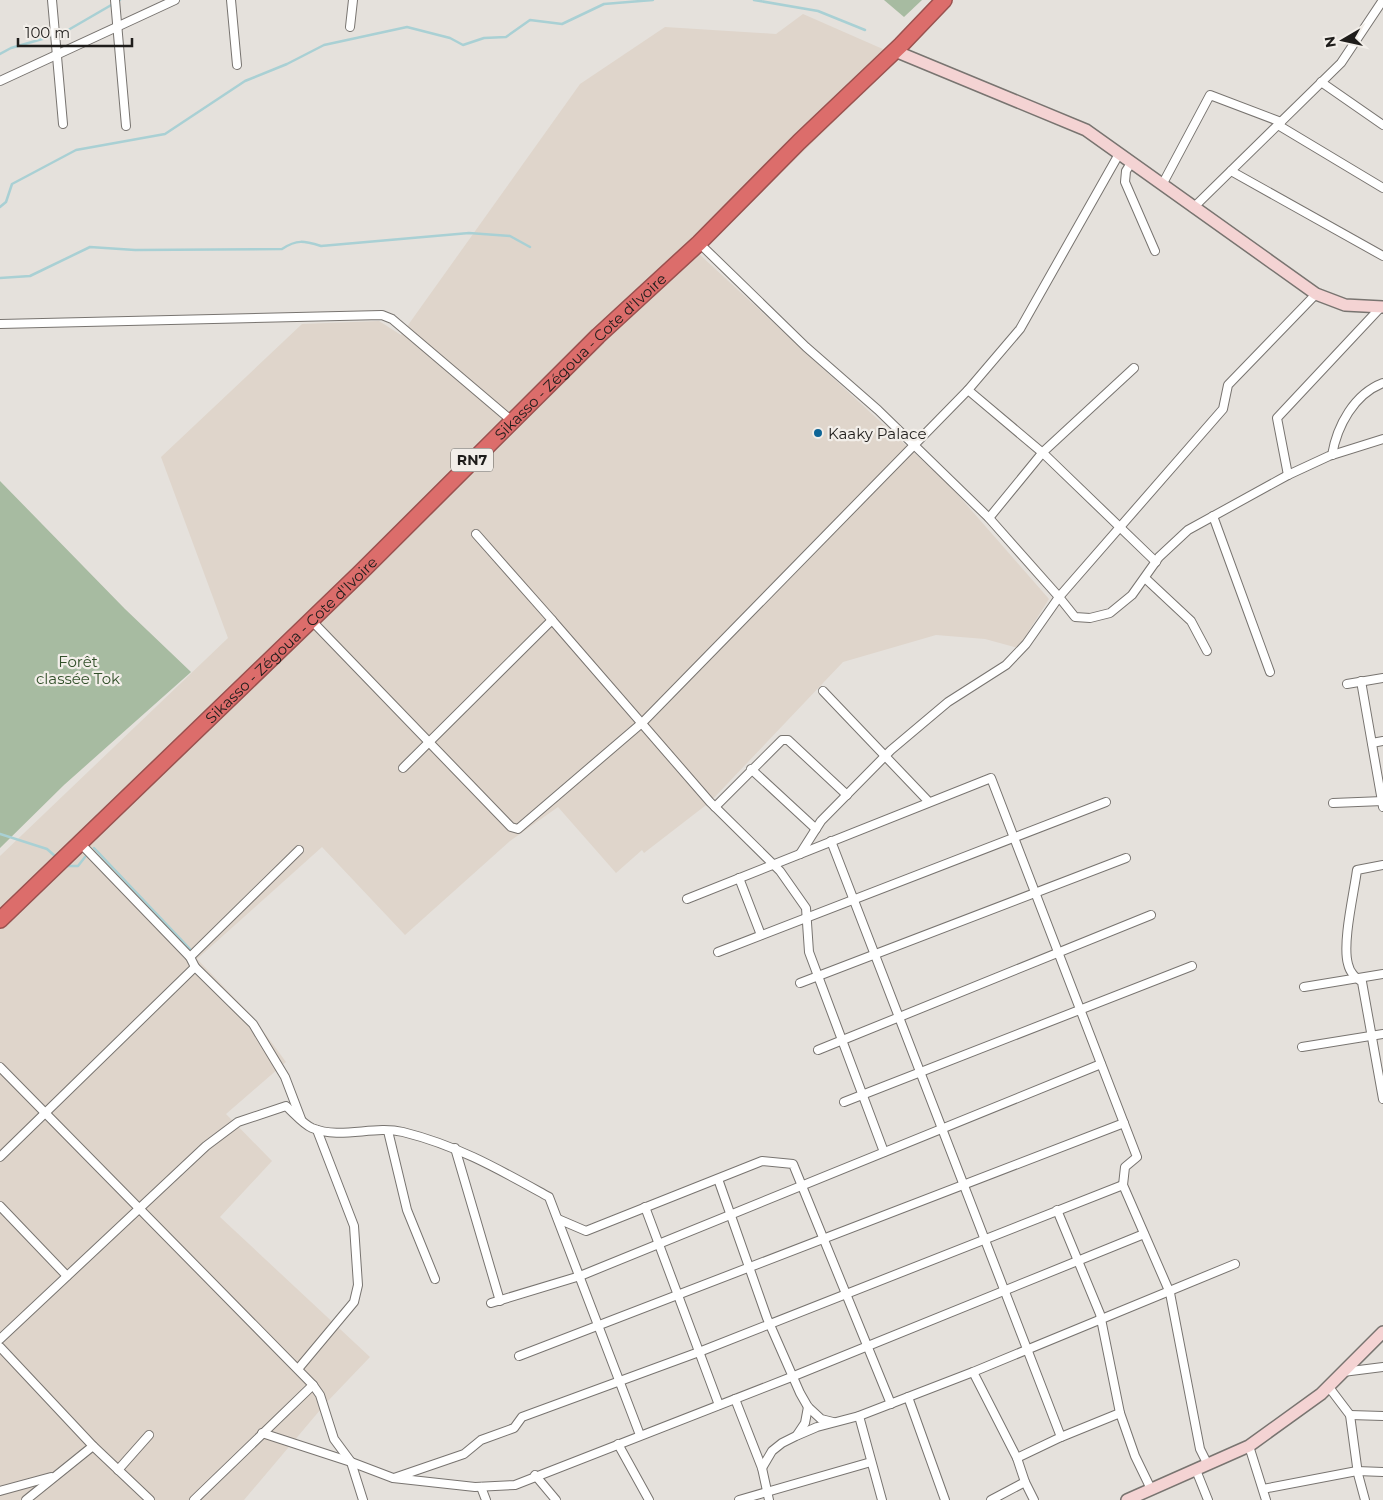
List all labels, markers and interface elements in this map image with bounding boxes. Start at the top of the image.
scale bar [18,15,131,47]
north arrow [1318,15,1368,65]
text: 100 m [25,23,70,42]
text: N [1320,35,1340,49]
street label: Sikasso - Zégoua - Cote d'Ivoire [490,269,670,444]
place label: Kaaky Palace [828,424,926,443]
marker: Kaaky Palace [812,427,824,439]
road number: RN7 [451,448,493,472]
street label: Sikasso - Zégoua - Cote d'Ivoire [201,552,381,727]
park label: Forêt classée Tok [36,652,120,688]

